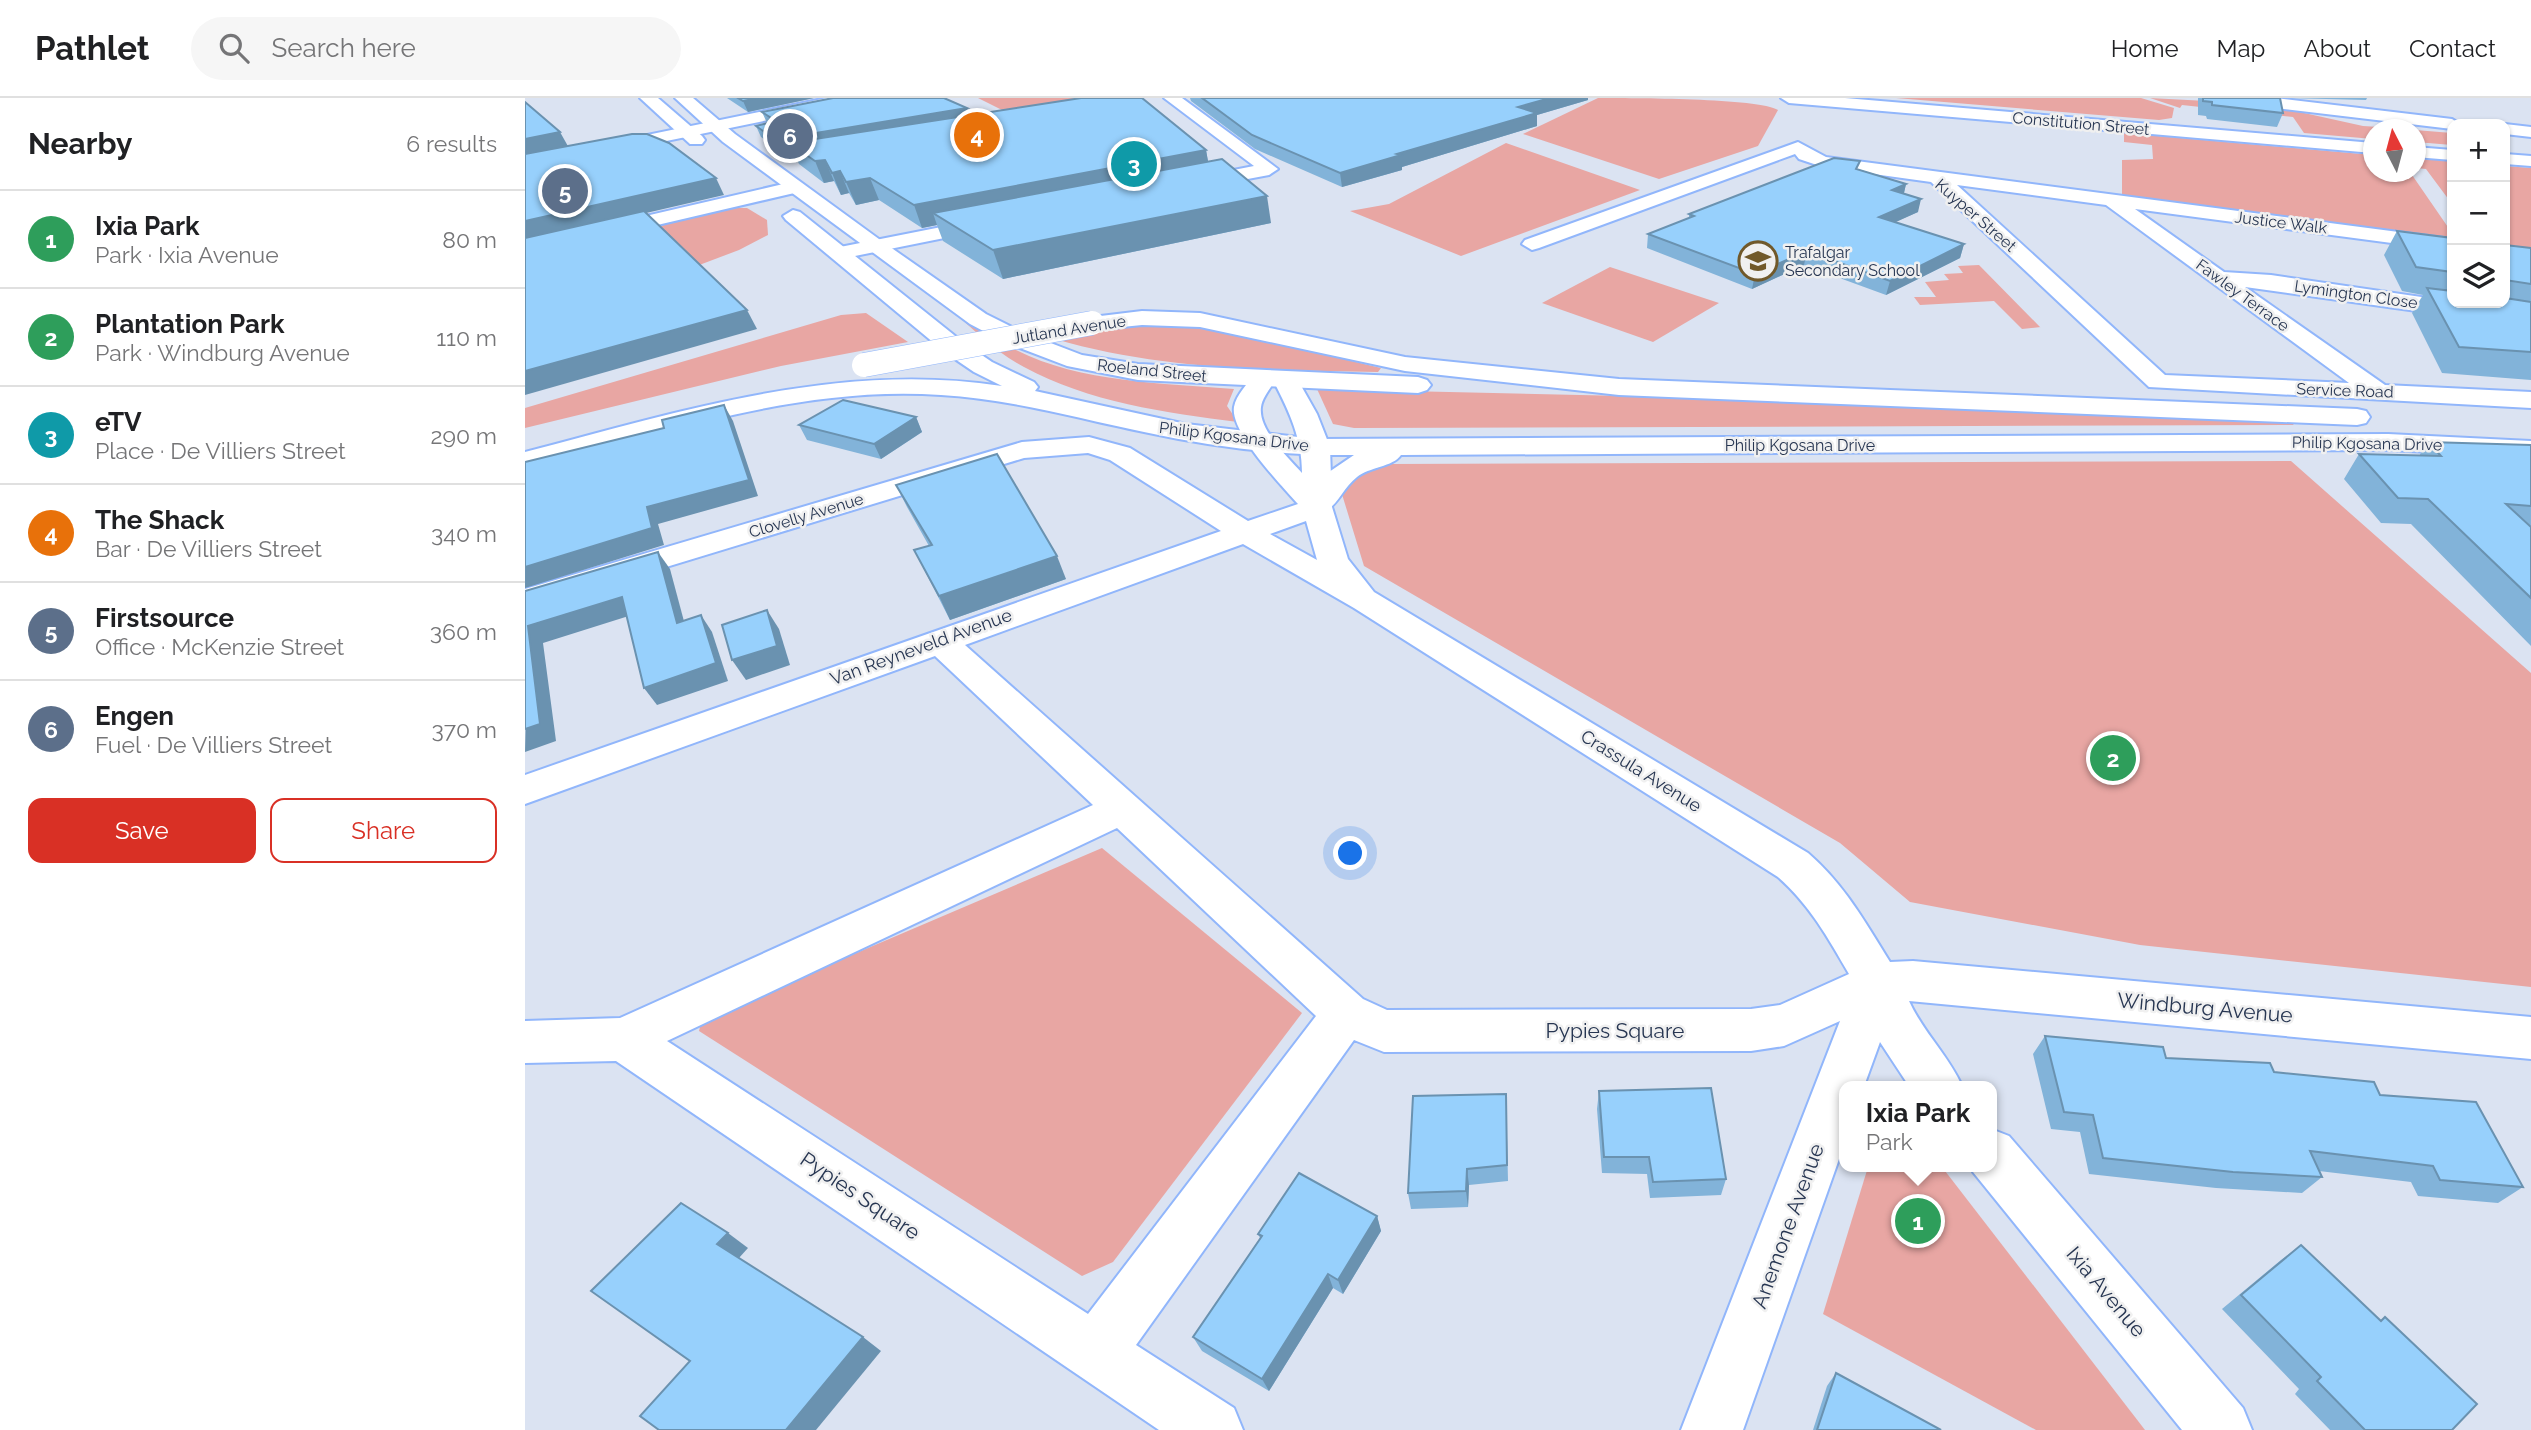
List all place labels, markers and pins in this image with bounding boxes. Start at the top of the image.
pin: 4 [954,109,1000,161]
pin: 6 [767,110,813,162]
pin: 3 [1111,138,1157,190]
pin: 5 [542,165,588,217]
school or university icon: Trafalgar Secondary School [1737,240,1779,282]
place label: Trafalgar Secondary School [1785,243,1920,280]
pin: 2 [2090,732,2136,784]
pin: 1 [1895,1195,1941,1247]

